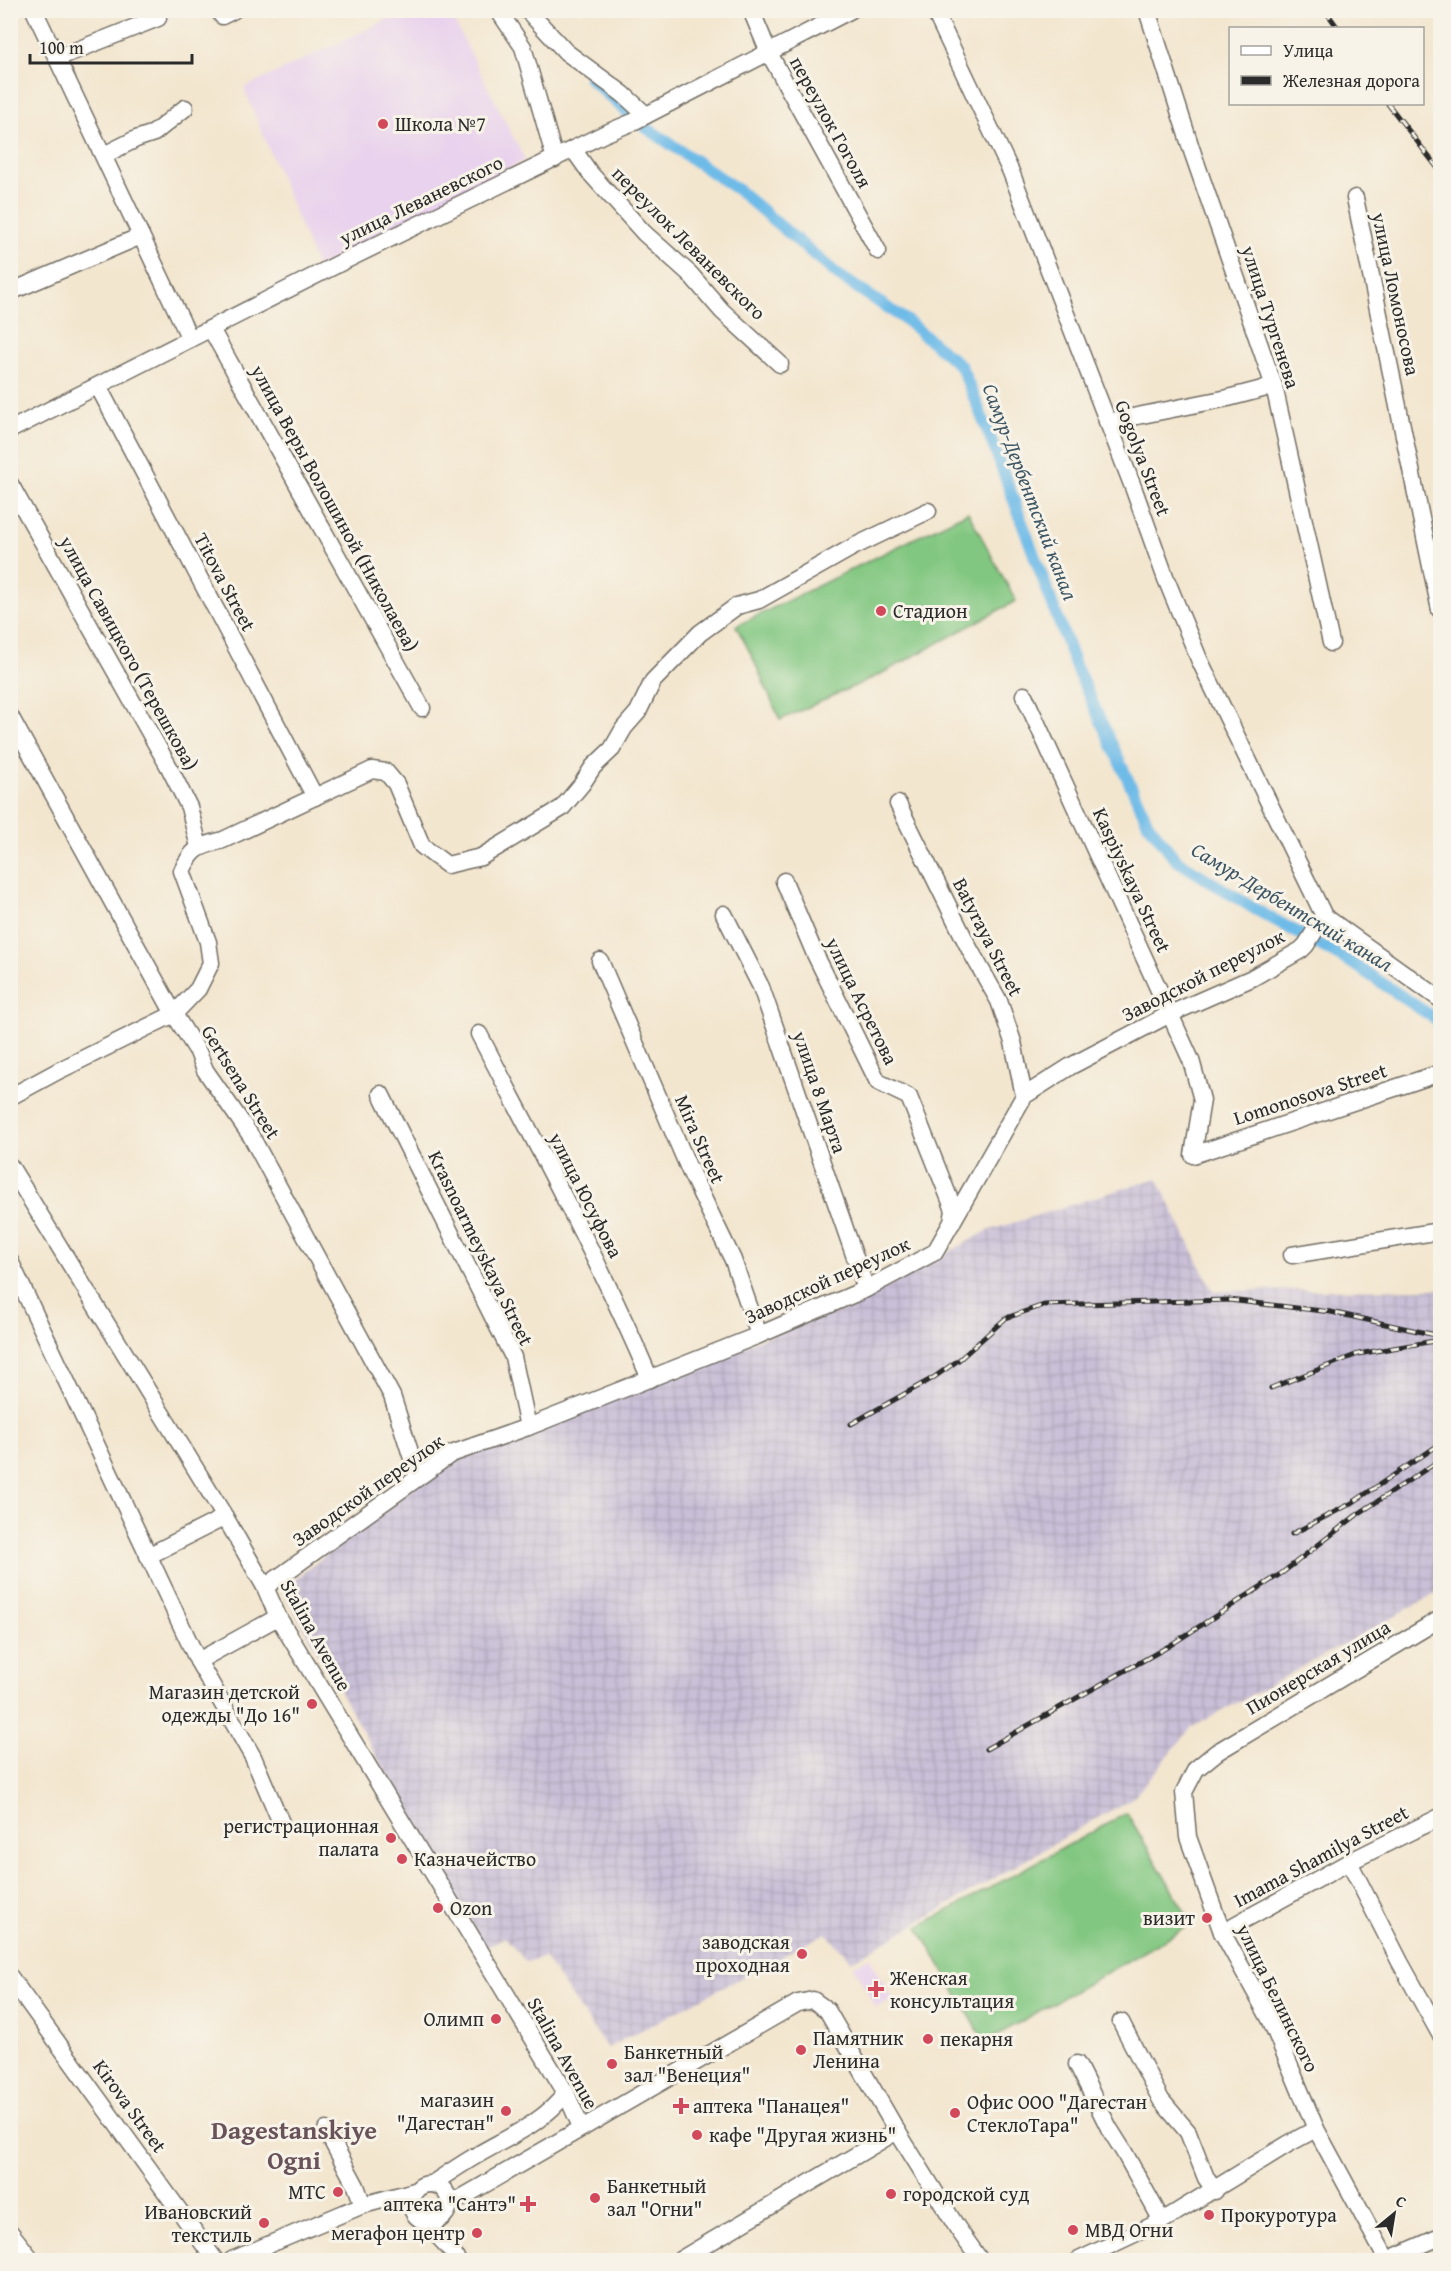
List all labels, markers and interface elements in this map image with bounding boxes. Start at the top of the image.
scale bar [30,27,192,65]
legend [1229,27,1424,105]
text: 100 m [39,34,84,61]
text: Улица [1283,37,1334,64]
street label: переулок Гоголя [783,51,880,193]
text: Железная дорога [1282,67,1420,94]
place label: Школа №7 [395,109,486,138]
marker: Школа №7 [376,117,390,131]
street label: улица Леваневского [333,147,507,252]
street label: переулок Леваневского [606,159,773,326]
street label: улица Ломоносова [1365,209,1428,379]
street label: улица Тургенева [1234,241,1308,392]
street label: улица Веры Волошиной (Николаева) [244,358,427,657]
water label: Самур-Дербентский канал [975,379,1086,605]
street label: Gogolya Street [1108,396,1179,520]
street label: Titova Street [187,527,264,636]
street label: улица Савицкого (Терешкова) [52,529,206,775]
place label: Стадион [893,596,968,625]
marker: Стадион [874,604,888,618]
street label: Kaspiyskaya Street [1086,802,1179,957]
water label: Самур-Дербентский канал [1186,834,1399,979]
street label: Batyraya Street [946,873,1031,1001]
street label: Заводской переулок [1116,921,1290,1028]
street label: улица Асретова [819,931,906,1070]
street label: Gertsena Street [195,1019,288,1144]
street label: улица 8 Марта [786,1026,855,1157]
street label: Lomonosova Street [1229,1055,1390,1132]
street label: Mira Street [668,1090,733,1188]
street label: улица Юсуфова [542,1126,631,1263]
street label: Krasnoarmeyskaya Street [422,1145,541,1350]
street label: Заводской переулок [739,1228,915,1331]
street label: Заводской переулок [286,1426,450,1553]
street label: Stalina Avenue [274,1573,359,1696]
street label: Пионерская улица [1240,1612,1396,1721]
place label: Магазин детской одежды "До 16" [149,1677,300,1729]
marker: Магазин детской одежды "До 16" [305,1697,319,1711]
street label: Imama Shamilya Street [1228,1797,1413,1914]
place label: регистрационная палата [223,1811,379,1863]
marker: регистрационная палата [384,1831,398,1845]
place label: Казначейство [414,1844,536,1873]
marker: Казначейство [395,1852,409,1866]
place label: Ozon [450,1893,492,1922]
marker: Ozon [431,1901,445,1915]
place label: визит [1143,1903,1195,1932]
marker: визит [1200,1911,1214,1925]
street label: улица Белинского [1230,1918,1327,2077]
place label: заводская проходная [695,1927,790,1979]
marker: заводская проходная [795,1947,809,1961]
place label: Женская консультация [889,1963,1014,2015]
marker: Женская консультация [867,1980,885,1998]
street label: Stalina Avenue [521,1991,606,2114]
place label: Олимп [423,2004,484,2033]
marker: Олимп [489,2012,503,2026]
place label: Памятник Ленина [813,2023,904,2075]
place label: пекарня [940,2024,1013,2053]
marker: пекарня [921,2032,935,2046]
place label: Банкетный зал "Венеция" [624,2037,750,2089]
marker: Памятник Ленина [794,2043,808,2057]
street label: Kirova Street [87,2053,174,2158]
marker: Банкетный зал "Венеция" [605,2057,619,2071]
place label: магазин "Дагестан" [397,2085,494,2137]
place label: Офис ООО "Дагестан СтеклоТара" [967,2087,1148,2139]
place label: аптека "Панацея" [693,2091,849,2120]
marker: аптека "Панацея" [674,2099,688,2113]
marker: магазин "Дагестан" [499,2104,513,2118]
marker: Офис ООО "Дагестан СтеклоТара" [948,2106,962,2120]
district label: Dagestanskiye Ogni [211,2110,377,2179]
place label: кафе "Другая жизнь" [709,2120,896,2149]
marker: кафе "Другая жизнь" [690,2128,704,2142]
place label: Банкетный зал "Огни" [607,2171,707,2223]
place label: МТС [288,2177,326,2206]
place label: городской суд [903,2179,1029,2208]
north arrow [1364,2184,1424,2244]
marker: МТС [331,2185,345,2199]
marker: городской суд [884,2187,898,2201]
text: С [1392,2188,1411,2214]
place label: аптека "Сантэ" [383,2189,516,2218]
marker: Банкетный зал "Огни" [588,2191,602,2205]
place label: Ивановский текстиль [145,2197,252,2249]
marker: аптека "Сантэ" [521,2197,535,2211]
place label: Прокуротура [1221,2200,1337,2229]
marker: Прокуротура [1202,2208,1216,2222]
place label: МВД Огни [1085,2215,1173,2244]
marker: Ивановский текстиль [257,2216,271,2230]
place label: мегафон центр [331,2218,465,2247]
marker: МВД Огни [1066,2223,1080,2237]
marker: мегафон центр [470,2226,484,2240]

